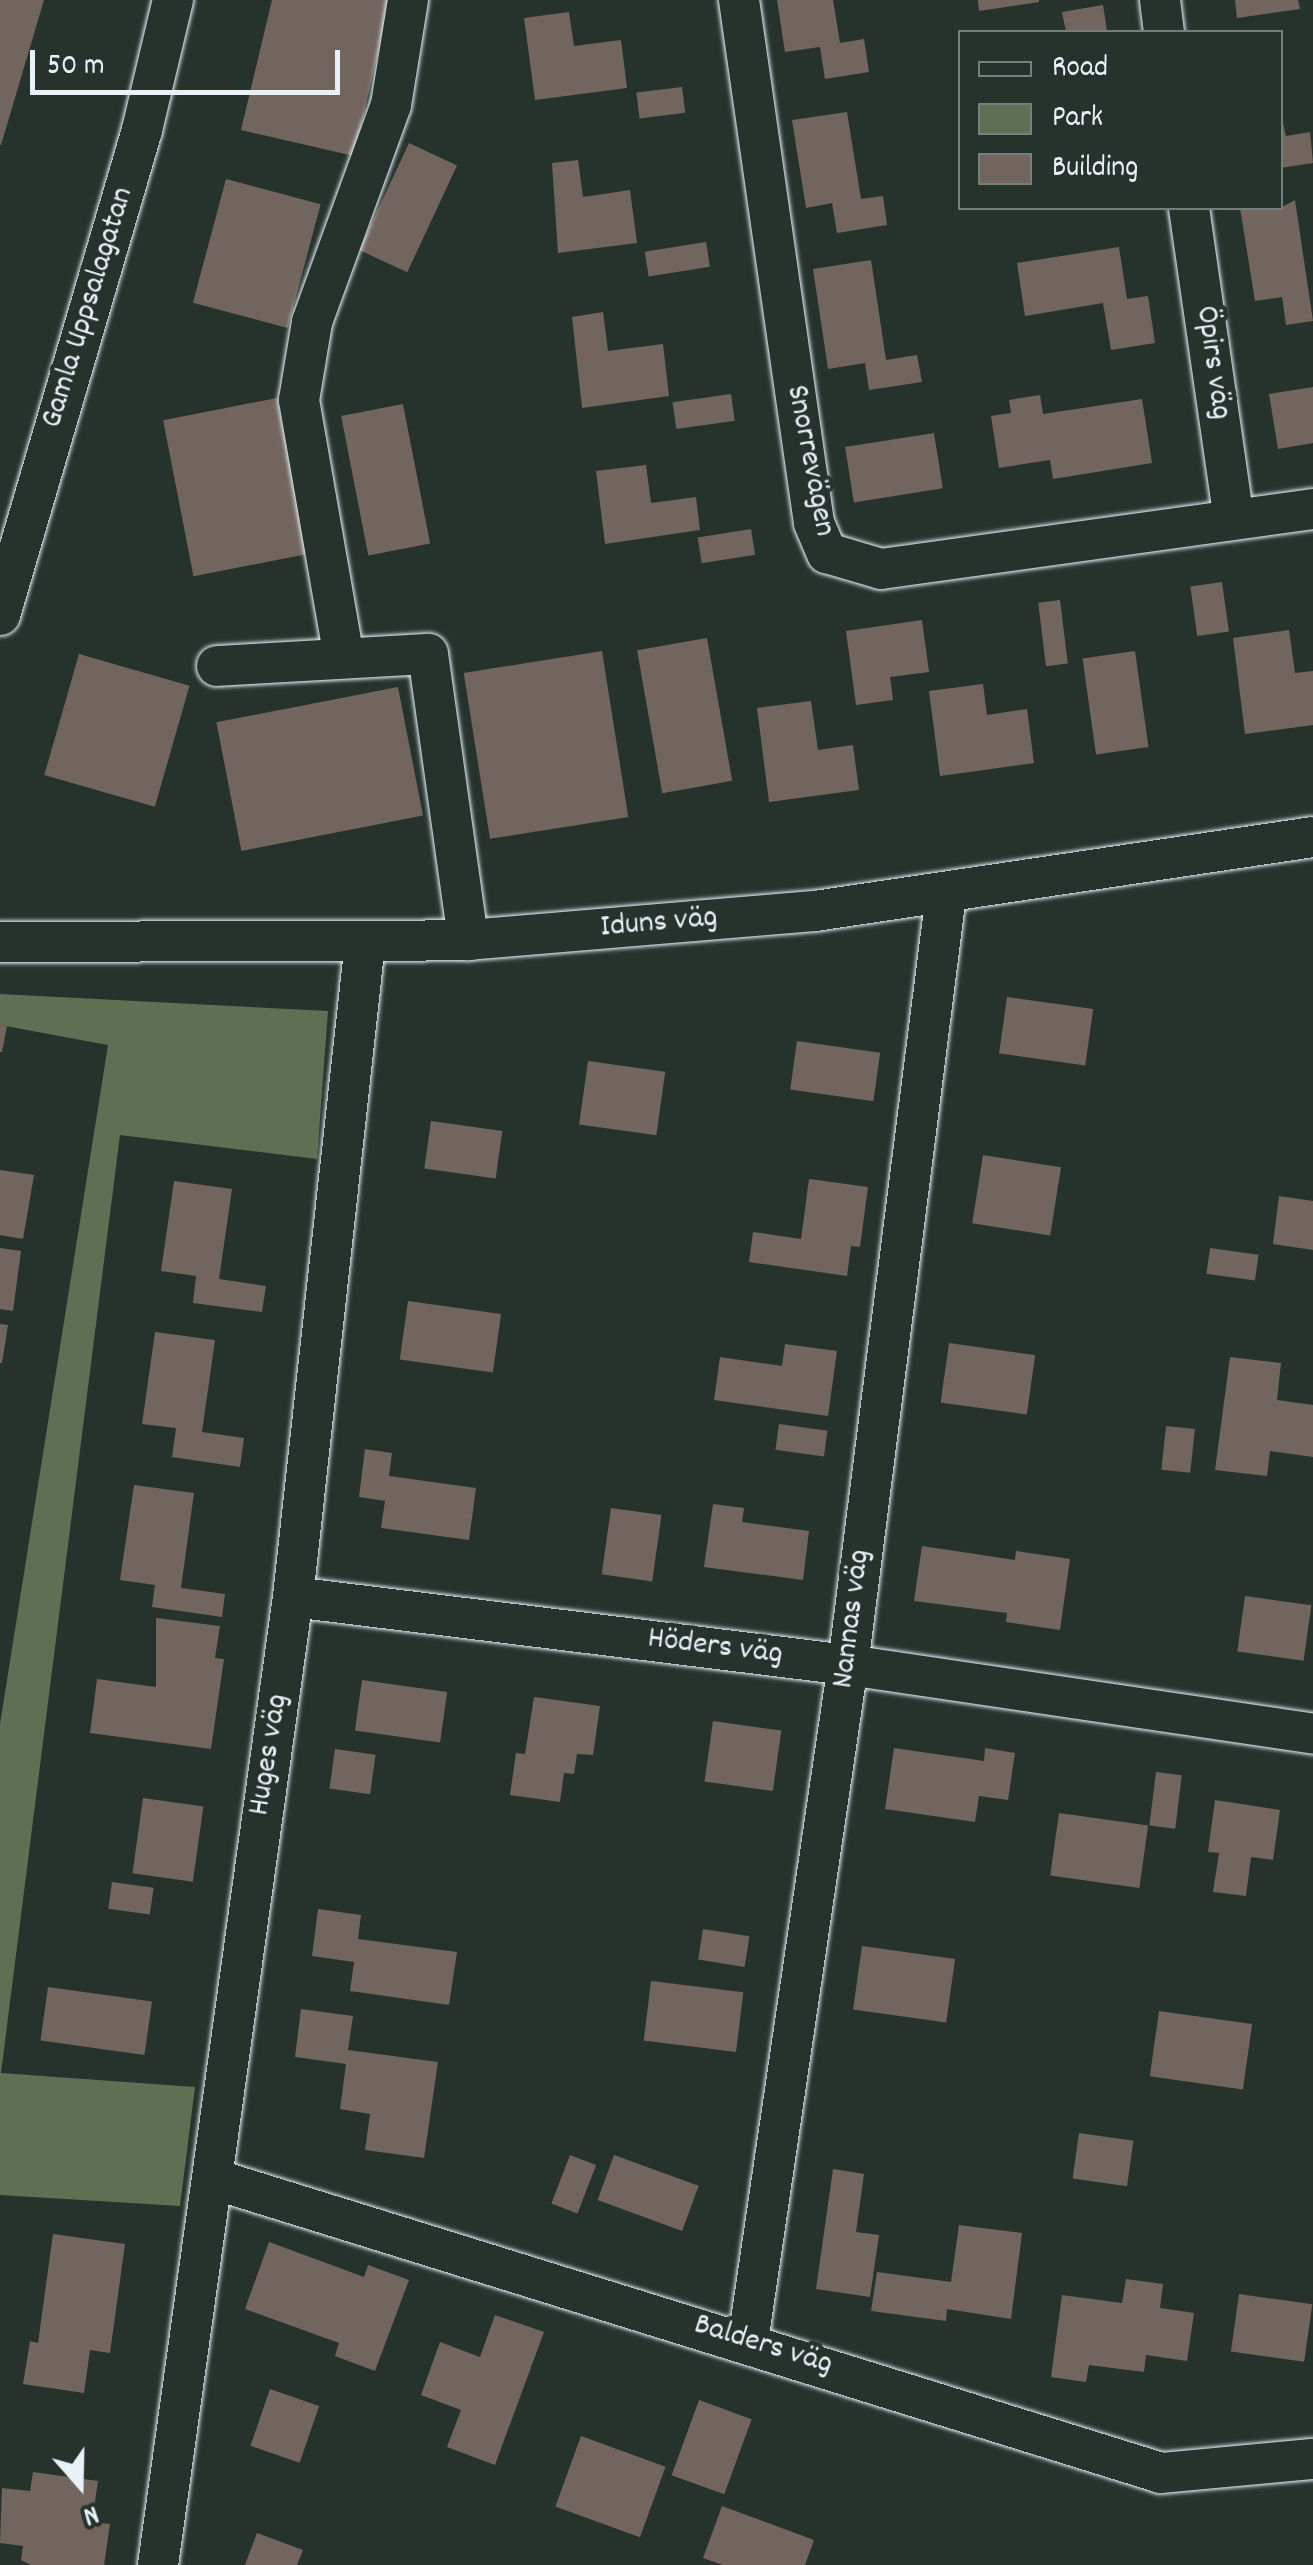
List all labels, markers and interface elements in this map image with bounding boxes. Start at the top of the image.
scale bar [35,30,345,92]
legend [958,30,1283,210]
text: 50 m [47,46,105,89]
text: Road [1052,48,1108,91]
text: Park [1052,98,1103,141]
text: Building [1052,148,1138,191]
street label: Gamla Uppsalagatan [34,183,144,433]
street label: Öpirs väg [1185,304,1239,422]
street label: Snorrevägen [776,382,842,540]
street label: Iduns väg [599,900,719,948]
street label: Nannas väg [825,1547,881,1691]
street label: Höders väg [645,1621,785,1675]
street label: Huges väg [241,1692,299,1818]
street label: Balders väg [689,2307,837,2385]
north arrow [30,2435,130,2535]
text: N [77,2492,104,2534]

